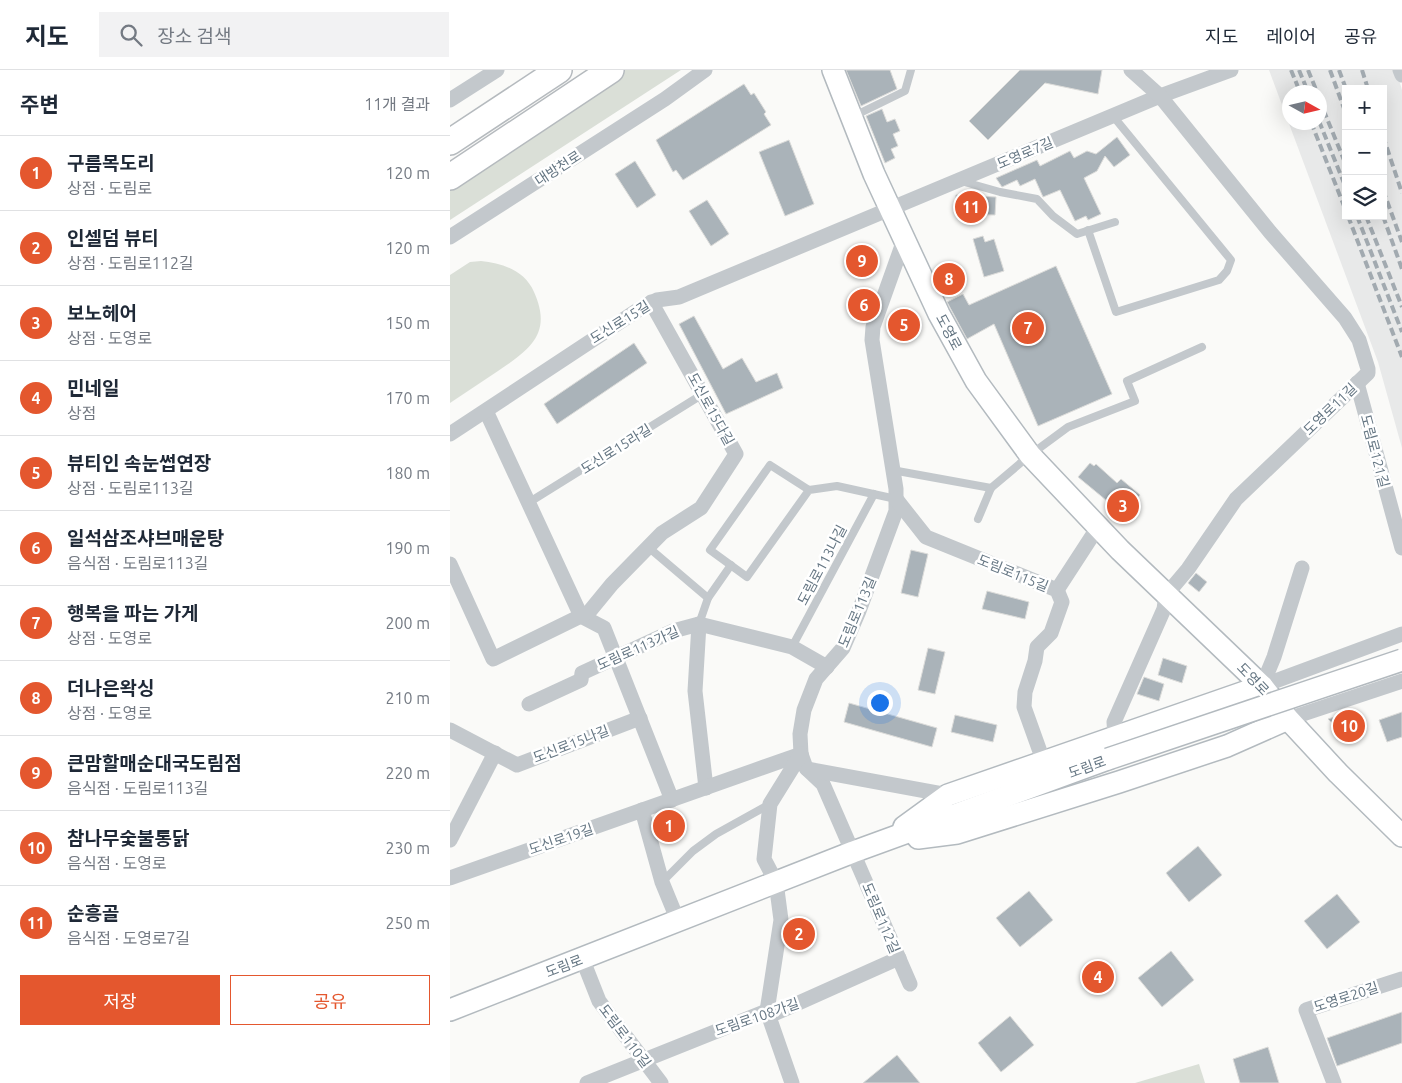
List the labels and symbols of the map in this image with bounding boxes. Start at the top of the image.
north arrow [1282,85,1327,130]
street label: 도영로7길 [995,134,1055,172]
street label: 대방천로 [532,147,584,189]
pin: 11 [955,188,987,226]
pin: 9 [846,242,878,280]
pin: 8 [933,260,965,298]
pin: 6 [848,286,880,324]
street label: 도신로15길 [587,297,653,347]
pin: 5 [888,306,920,344]
pin: 7 [1012,309,1044,347]
street label: 도영로 [933,311,965,353]
street label: 도신로15다길 [685,370,737,448]
street label: 도영로11길 [1300,380,1360,438]
street label: 도림로121길 [1358,413,1392,489]
street label: 도신로15라길 [578,421,654,477]
pin: 3 [1107,487,1139,525]
street label: 도림로113나길 [794,522,850,608]
street label: 도림로115길 [975,551,1051,595]
street label: 도림로113길 [835,574,879,650]
street label: 도림로113가길 [595,623,681,673]
street label: 도영로 [1234,660,1272,699]
your location [867,690,893,716]
pin: 10 [1333,707,1365,745]
street label: 도신로15나길 [531,722,611,766]
street label: 도림로 [1066,753,1108,781]
pin: 1 [653,807,685,845]
street label: 도신로19길 [527,820,595,858]
street label: 도림로112길 [859,880,903,956]
pin: 2 [783,915,815,953]
street label: 도림로 [543,952,585,980]
pin: 4 [1082,958,1114,996]
street label: 도영로20길 [1312,979,1380,1015]
street label: 도림로108가길 [713,995,801,1039]
street label: 도림로110길 [596,1001,654,1071]

